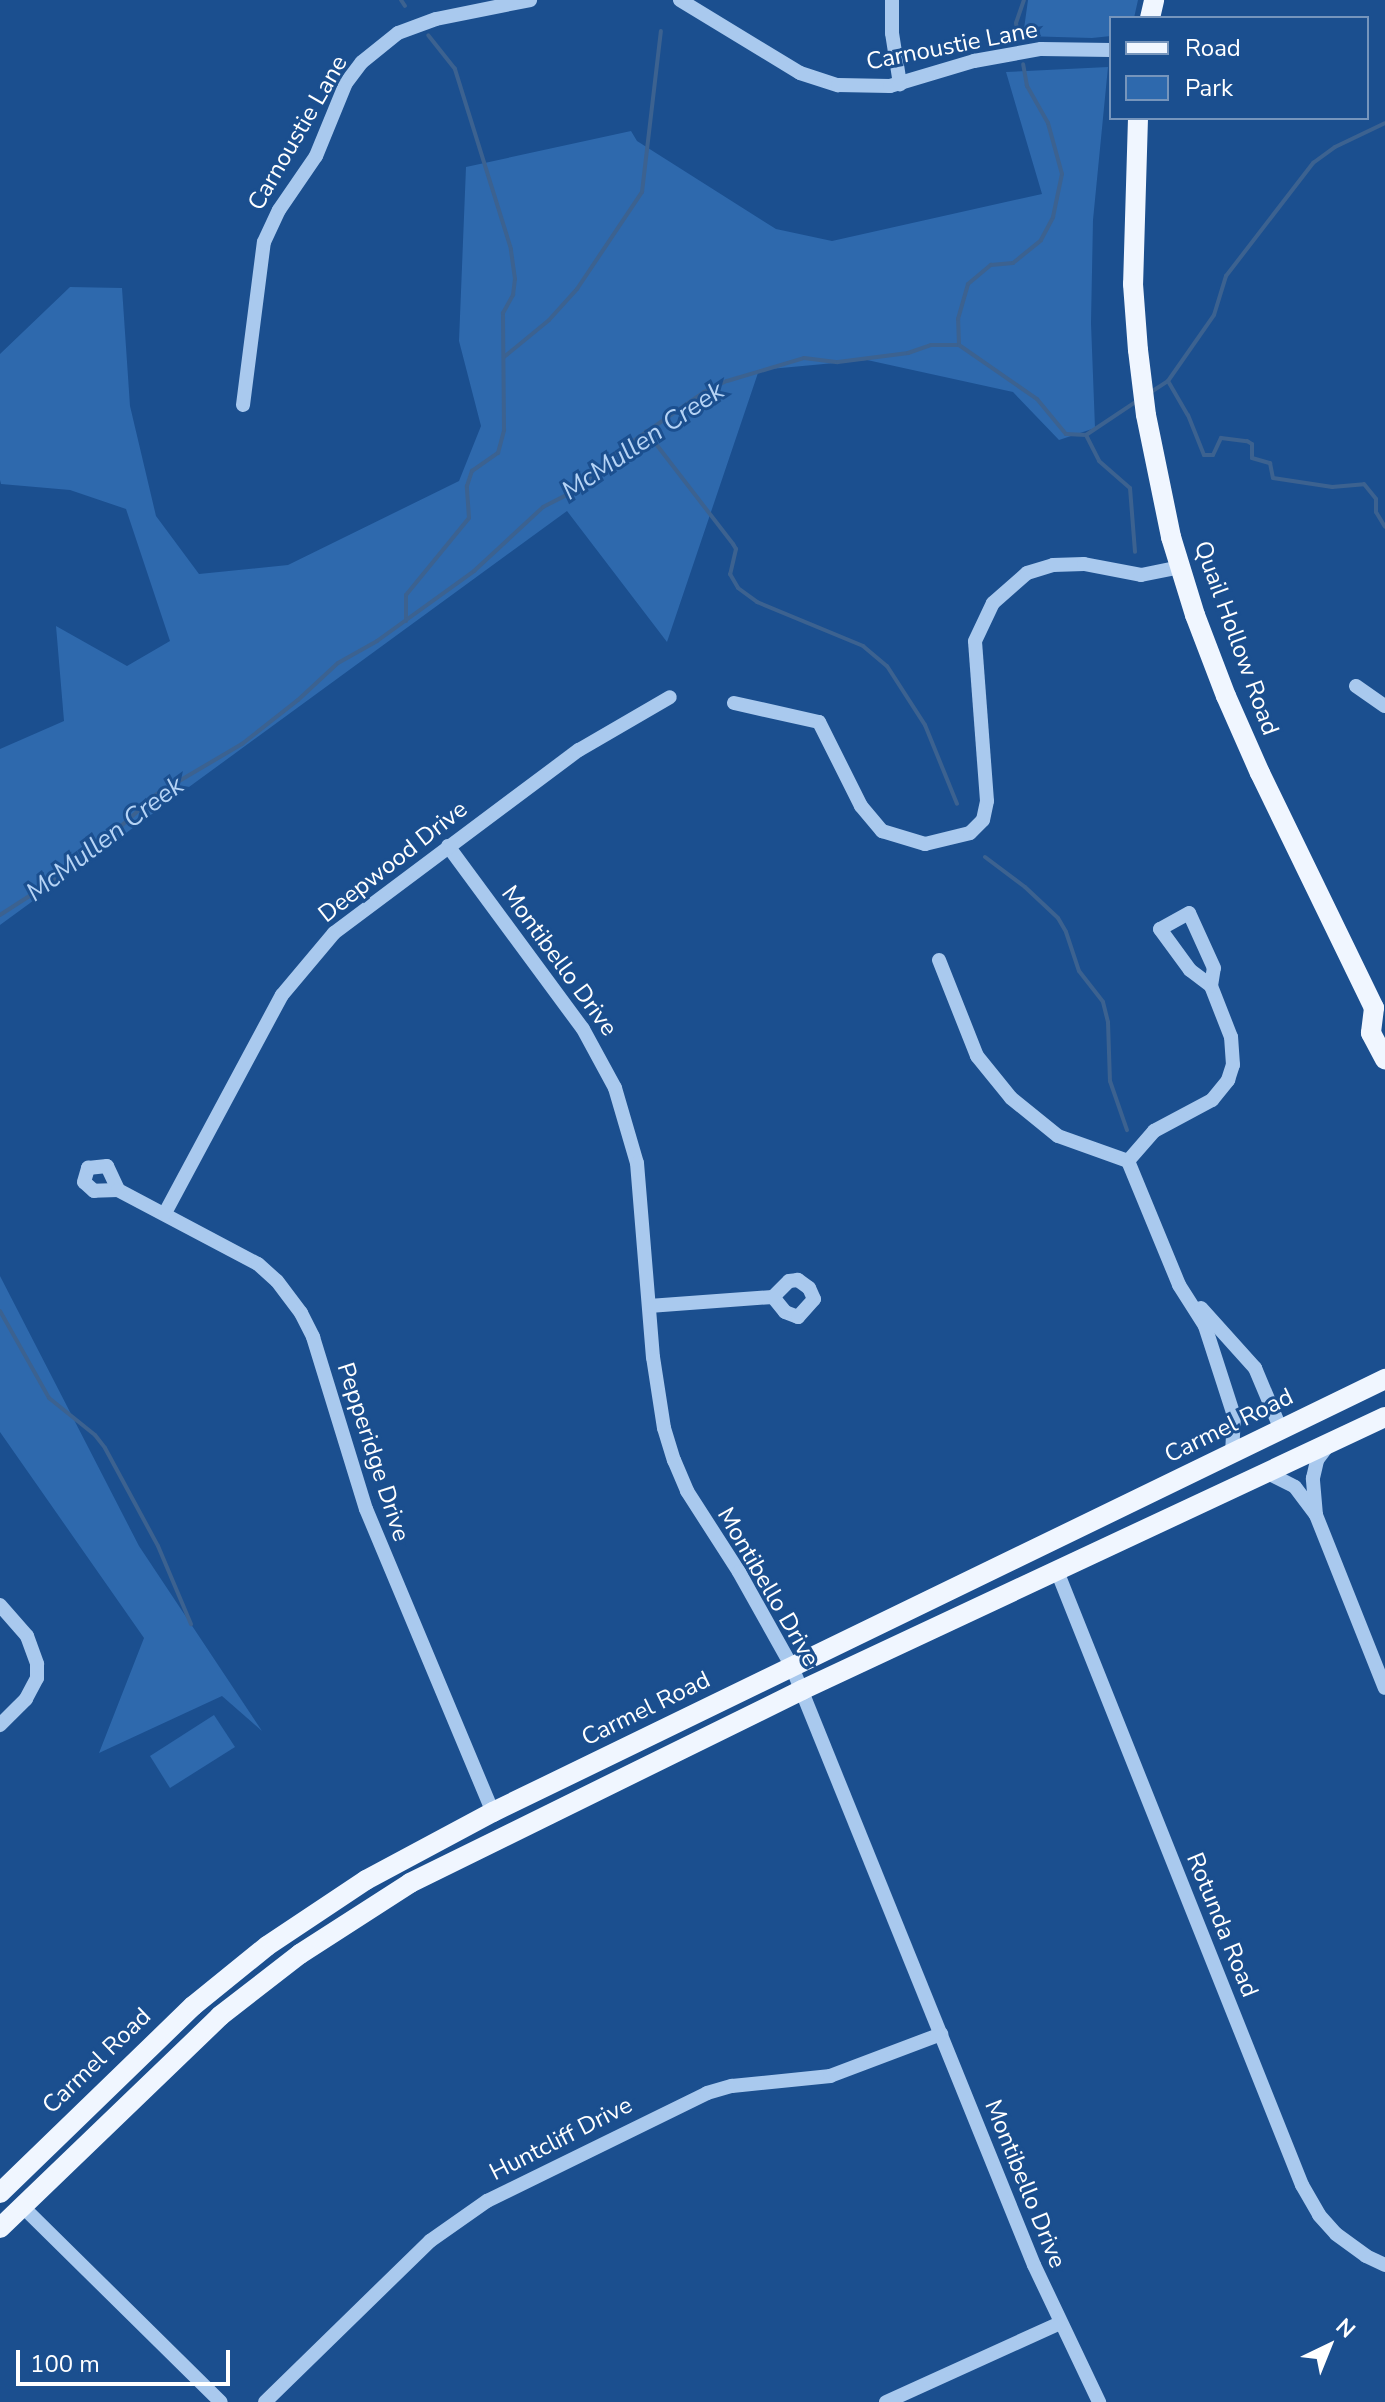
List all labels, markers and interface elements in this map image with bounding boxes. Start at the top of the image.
street label: Carnoustie Lane [864,15,1040,77]
legend [1109,16,1369,120]
text: Road [1185,32,1241,64]
street label: Carnoustie Lane [242,50,354,216]
text: Park [1185,72,1233,104]
water label: McMullen Creek [556,375,730,507]
street label: Quail Hollow Road [1187,537,1285,739]
water label: McMullen Creek [20,770,190,908]
street label: Deepwood Drive [313,795,473,929]
street label: Montibello Drive [495,880,623,1042]
street label: Pepperidge Drive [331,1359,415,1545]
street label: Carmel Road [1160,1382,1298,1470]
street label: Montibello Drive [711,1502,825,1672]
street label: Carmel Road [577,1665,715,1753]
street label: Rotunda Road [1180,1849,1264,2001]
street label: Carmel Road [37,2002,157,2120]
street label: Huntcliff Drive [485,2091,637,2187]
street label: Montibello Drive [978,2096,1072,2272]
north arrow [1289,2306,1369,2386]
text: N [1329,2312,1362,2345]
scale bar [20,2334,234,2384]
text: 100 m [30,2348,100,2380]

